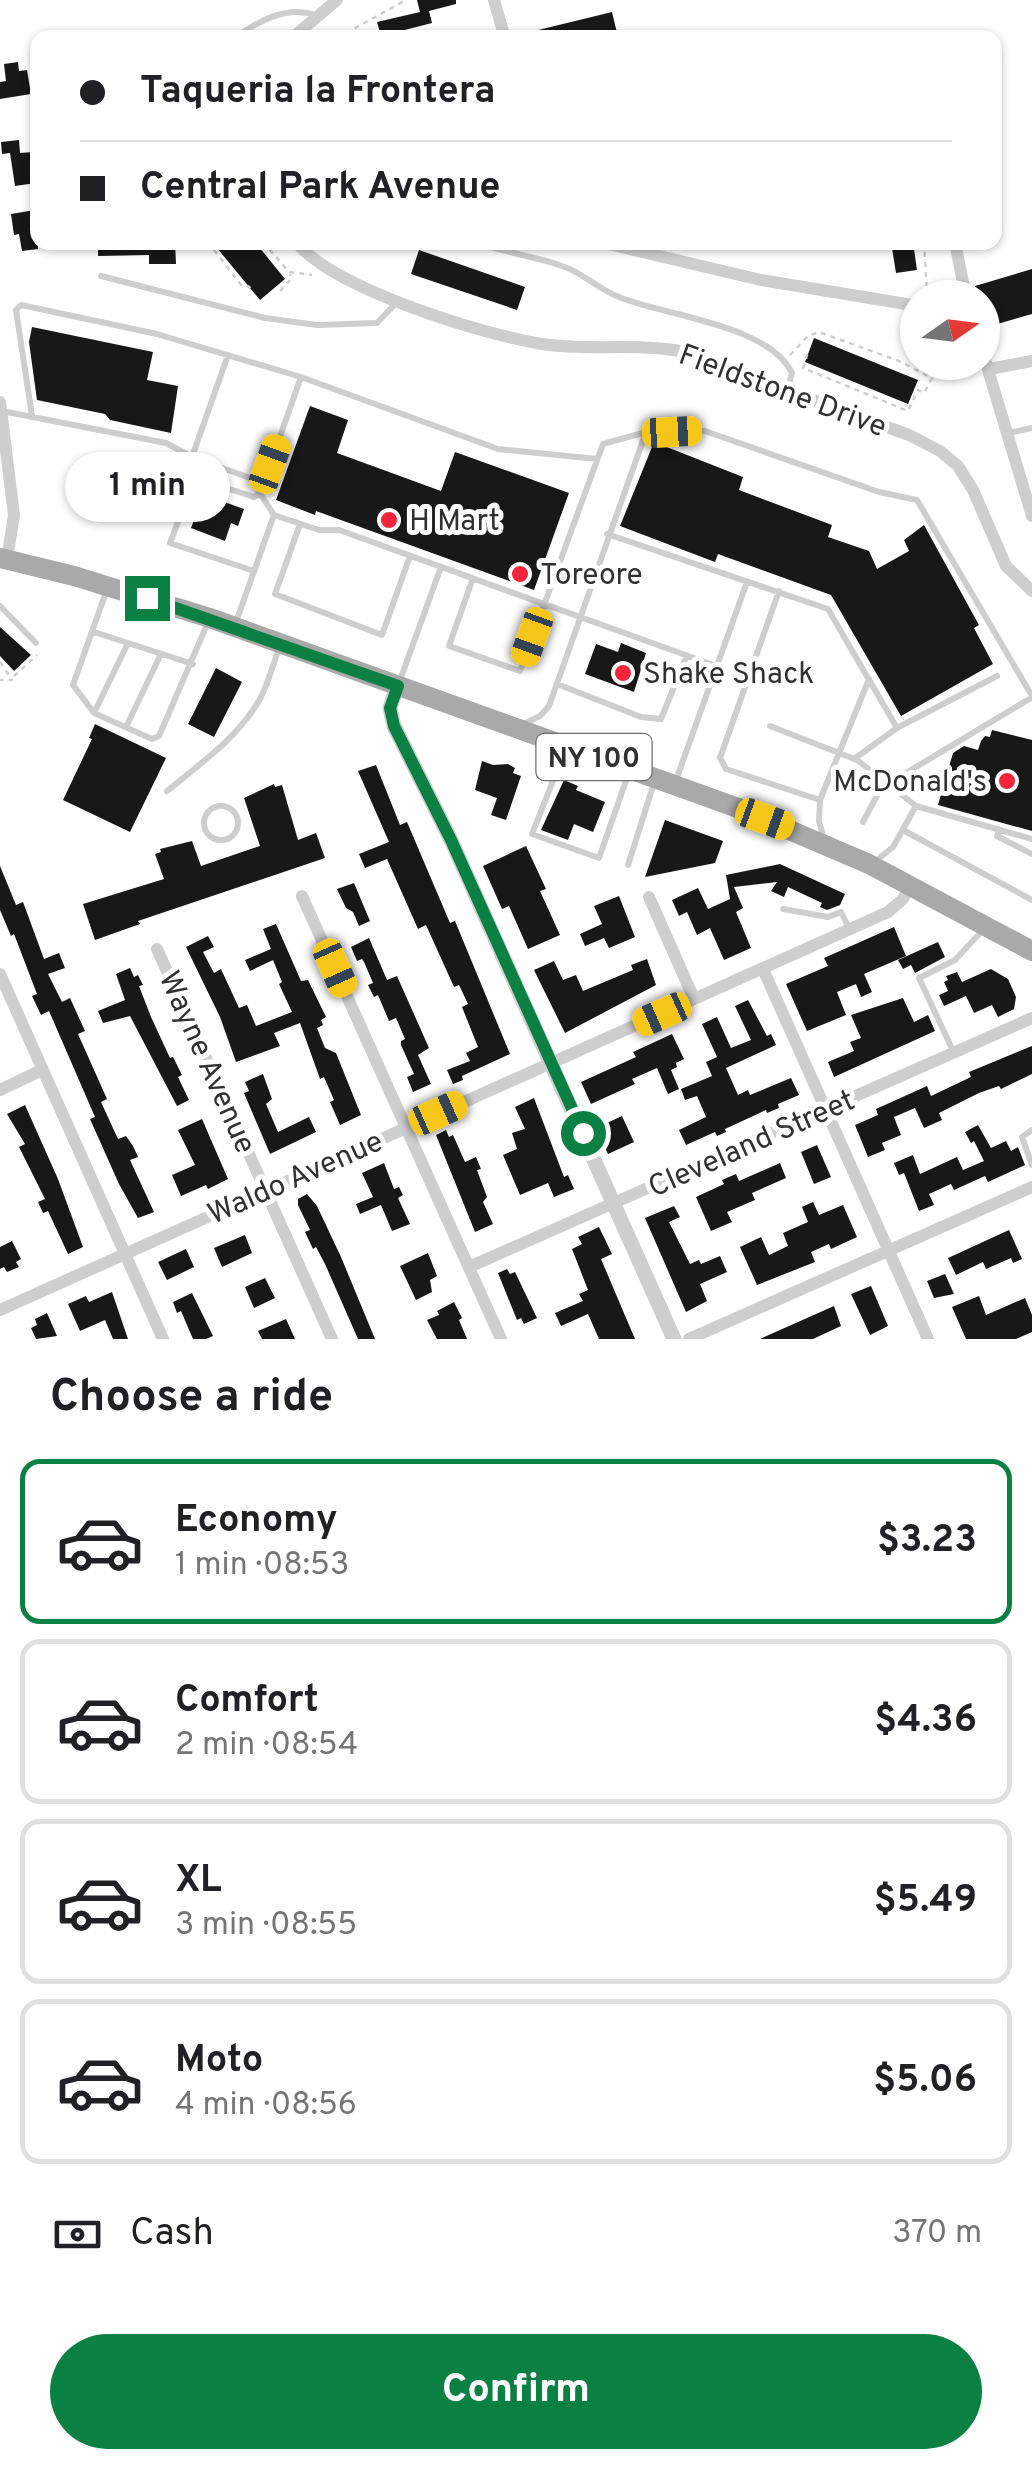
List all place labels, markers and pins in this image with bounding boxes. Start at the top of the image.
place label: H Mart [409,504,500,541]
marker: H Mart [378,509,400,531]
place label: Toreore [540,558,643,595]
marker: Toreore [509,563,531,585]
place label: Shake Shack [643,657,814,694]
marker: Shake Shack [612,662,634,684]
place label: McDonald's [833,765,987,802]
marker: McDonald's [996,770,1018,792]

